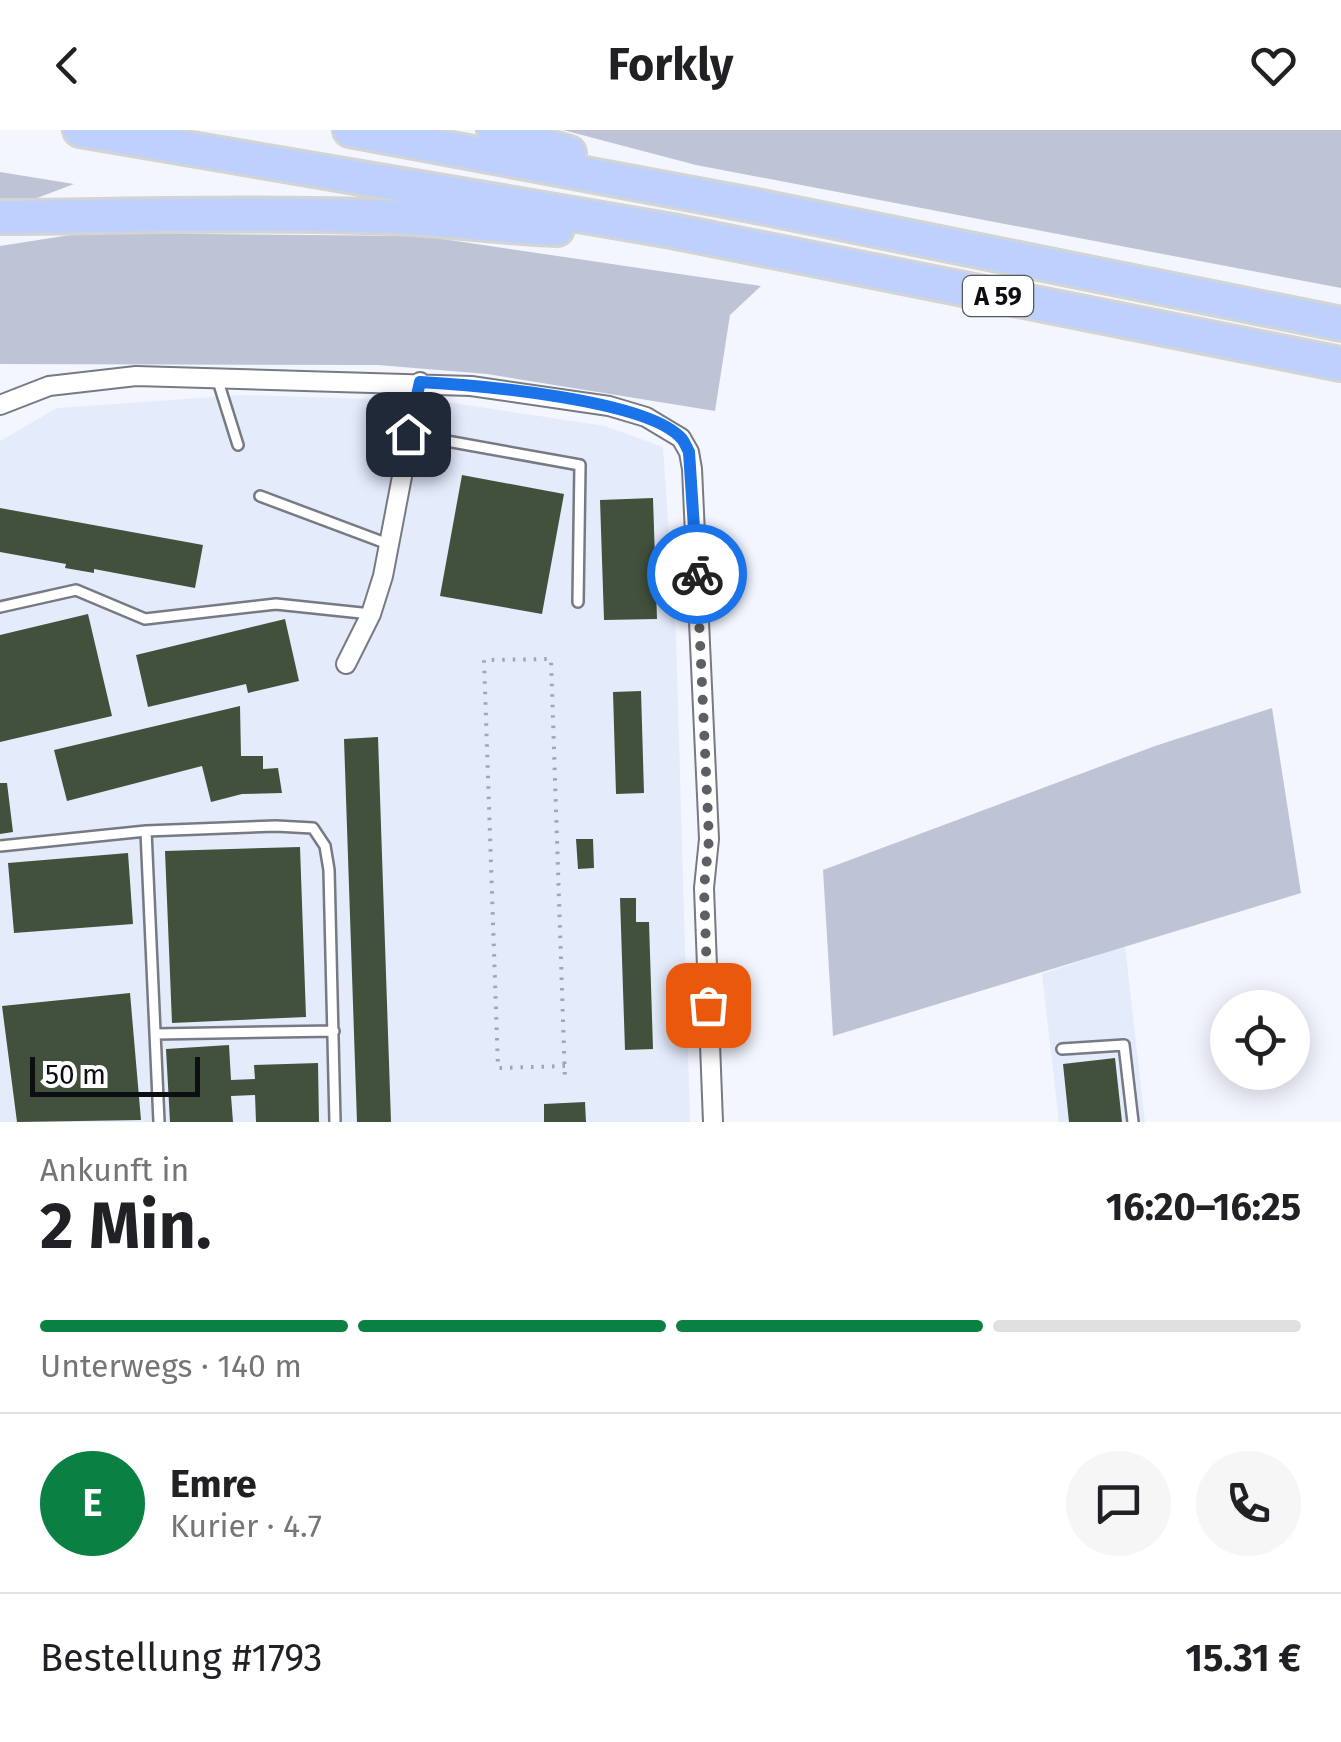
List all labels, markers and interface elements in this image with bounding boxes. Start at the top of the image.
icon: back [40,38,95,93]
text: Forkly [608,38,733,92]
icon: heart [1246,38,1301,93]
road number: A 59 [963,276,1033,316]
pin [366,392,451,477]
icon: home [381,407,436,462]
courier [647,524,747,624]
icon: bike [670,547,725,602]
pin [666,963,751,1048]
icon: bag [681,978,736,1033]
map controls [1210,990,1310,1090]
button: locate [1210,990,1310,1090]
scale bar [30,1052,200,1096]
text: 50 m [45,1058,106,1091]
text: Ankunft in [40,1151,189,1189]
text: 16:20–16:25 [1106,1184,1301,1230]
text: 2 Min. [40,1187,212,1265]
text: Unterwegs · 140 m [40,1347,302,1385]
button: chat [1066,1451,1171,1556]
button: phone [1196,1451,1301,1556]
text: Emre [170,1461,257,1507]
text: E [83,1480,103,1526]
text: Kurier · 4.7 [170,1507,322,1545]
text: Bestellung #1793 [40,1635,322,1681]
text: 15.31 € [1185,1635,1301,1681]

